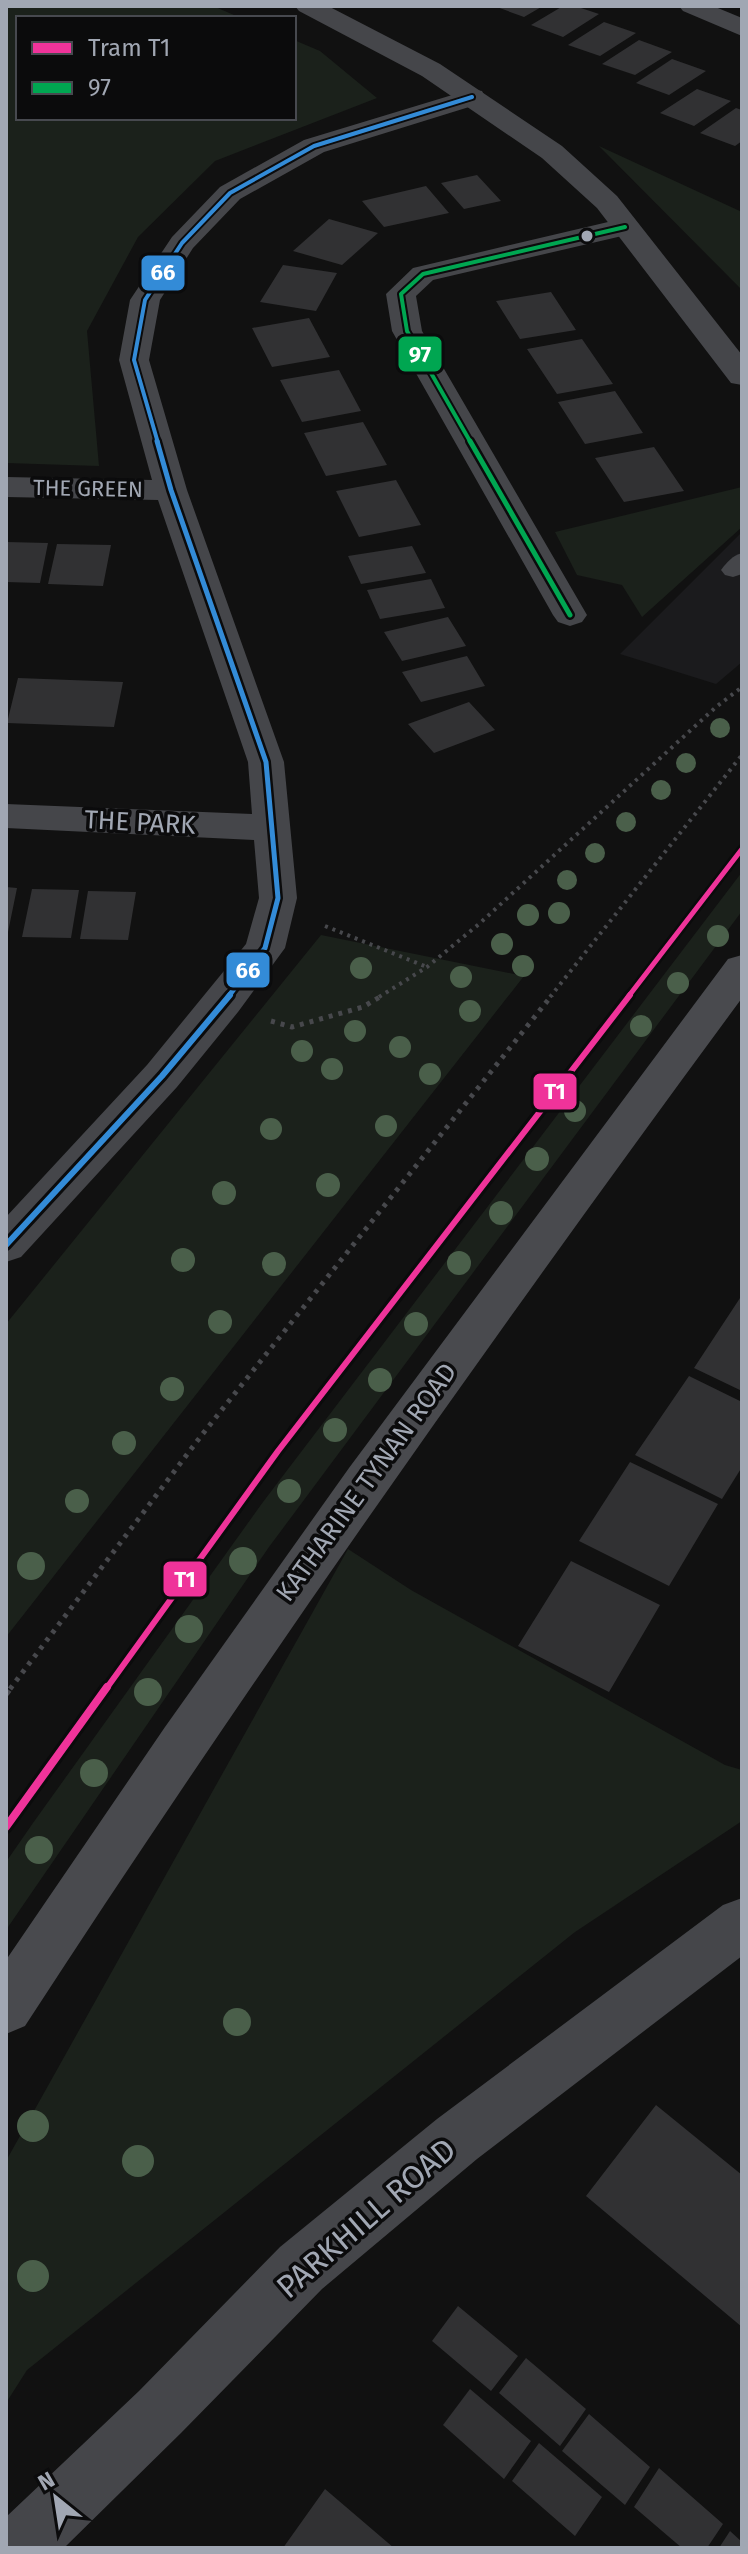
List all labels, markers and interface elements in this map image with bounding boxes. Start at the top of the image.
legend [16,16,296,120]
text: Tram T1 [88,34,170,62]
text: 97 [88,74,111,102]
unlabelled marker [579,228,595,244]
line badge: 66 [140,254,186,292]
text: 66 [151,259,175,286]
line badge: 97 [397,335,443,373]
text: 97 [409,341,431,368]
street label: THE GREEN [33,474,143,503]
street label: THE PARK [84,804,197,841]
line badge: 66 [225,951,271,989]
text: 66 [236,957,260,984]
line badge: T1 [532,1072,578,1111]
text: T1 [544,1078,566,1105]
street label: KATHARINE TYNAN ROAD [270,1357,463,1607]
line badge: T1 [162,1560,208,1598]
text: T1 [174,1566,196,1593]
street label: PARKHILL ROAD [269,2130,463,2306]
north arrow [16,2458,96,2538]
text: N [33,2466,59,2496]

